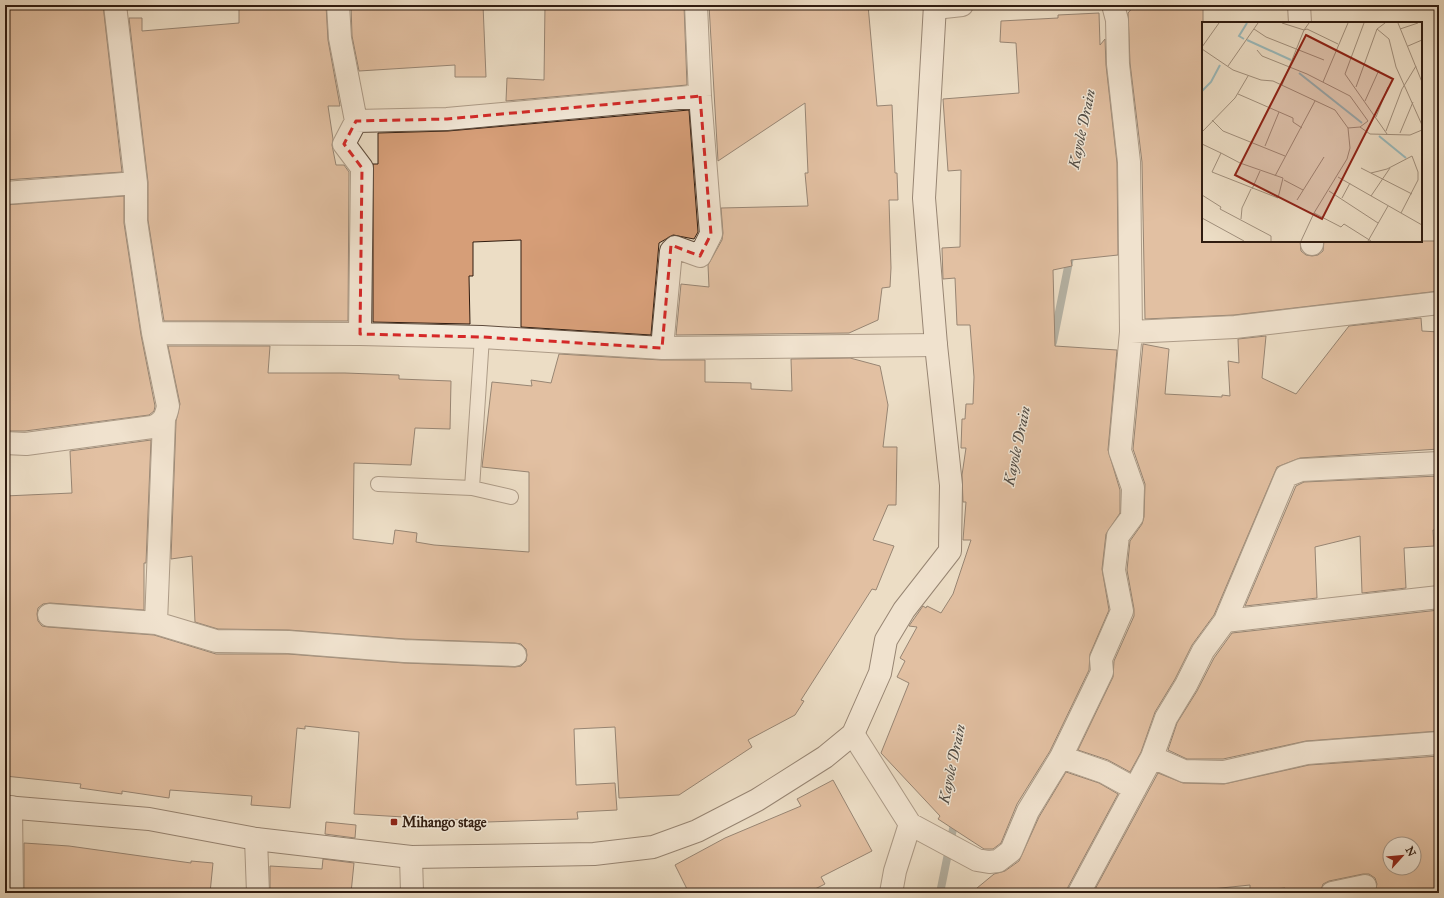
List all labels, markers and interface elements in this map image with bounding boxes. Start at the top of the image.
inset map [1202,22,1422,242]
water label: Kayole Drain [1065,88,1099,171]
water label: Kayole Drain [1000,405,1034,488]
water label: Kayole Drain [935,723,969,806]
place label: Mihango stage [402,814,487,832]
marker: Mihango stage [389,817,399,827]
north arrow [1382,836,1422,876]
text: N [1403,845,1419,859]

